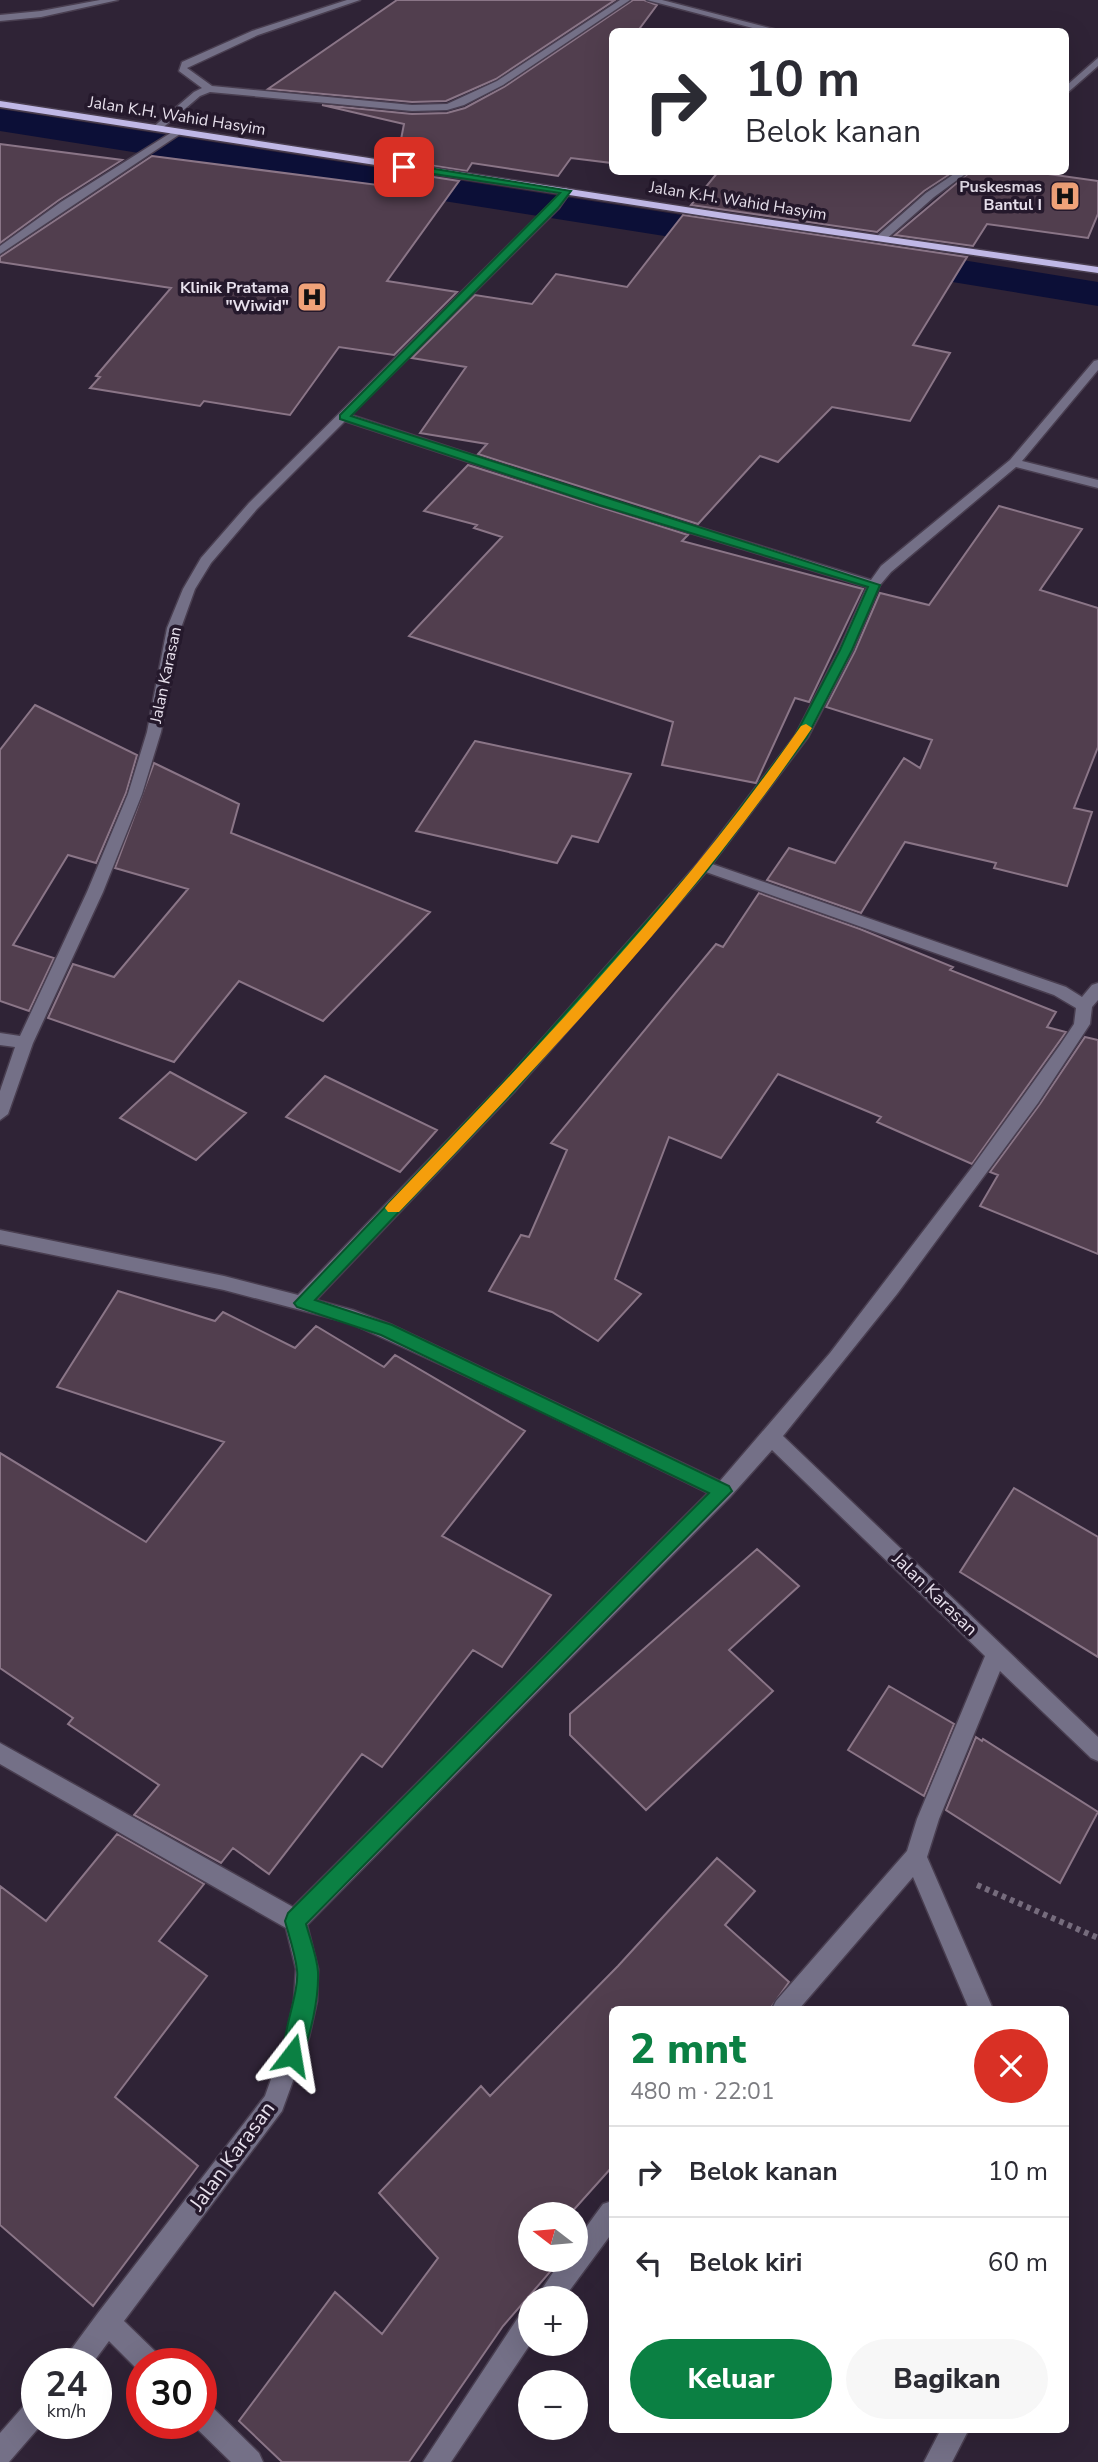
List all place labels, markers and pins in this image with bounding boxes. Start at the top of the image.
pin [374,137,434,197]
place label: Puskesmas Bantul I [959,176,1042,216]
hospital icon: Puskesmas Bantul I [1048,179,1082,213]
place label: Klinik Pratama "Wiwid" [180,277,289,317]
hospital icon: Klinik Pratama "Wiwid" [295,280,329,314]

